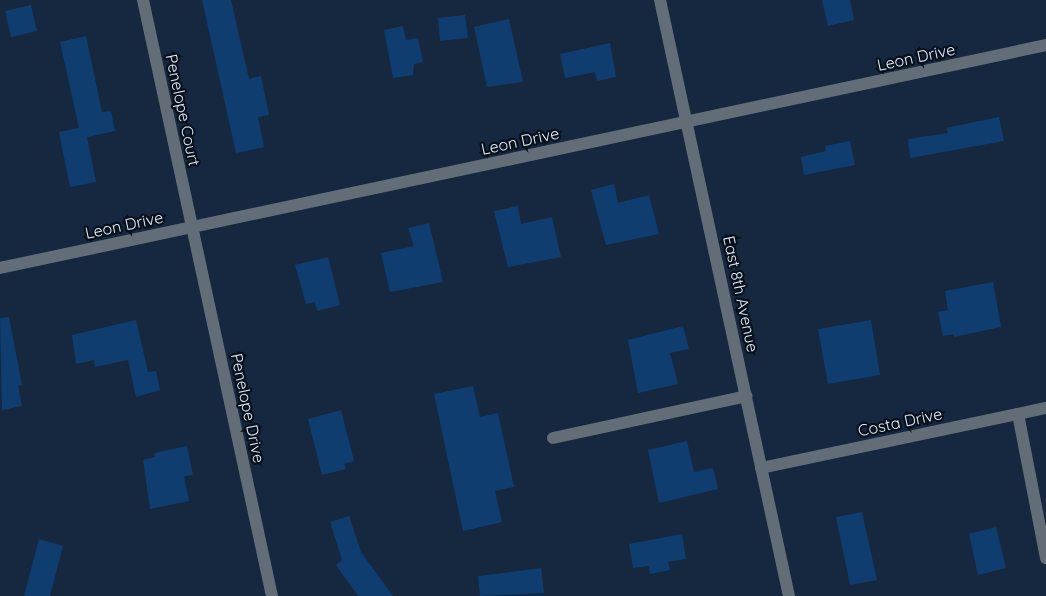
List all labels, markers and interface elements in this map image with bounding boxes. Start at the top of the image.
street label: Leon Drive [875,39,957,75]
street label: Penelope Court [162,52,204,168]
street label: Leon Drive [479,123,561,159]
street label: Leon Drive [83,207,165,243]
street label: East 8th Avenue [719,234,763,354]
street label: Penelope Drive [227,351,269,465]
street label: Costa Drive [856,404,944,440]

